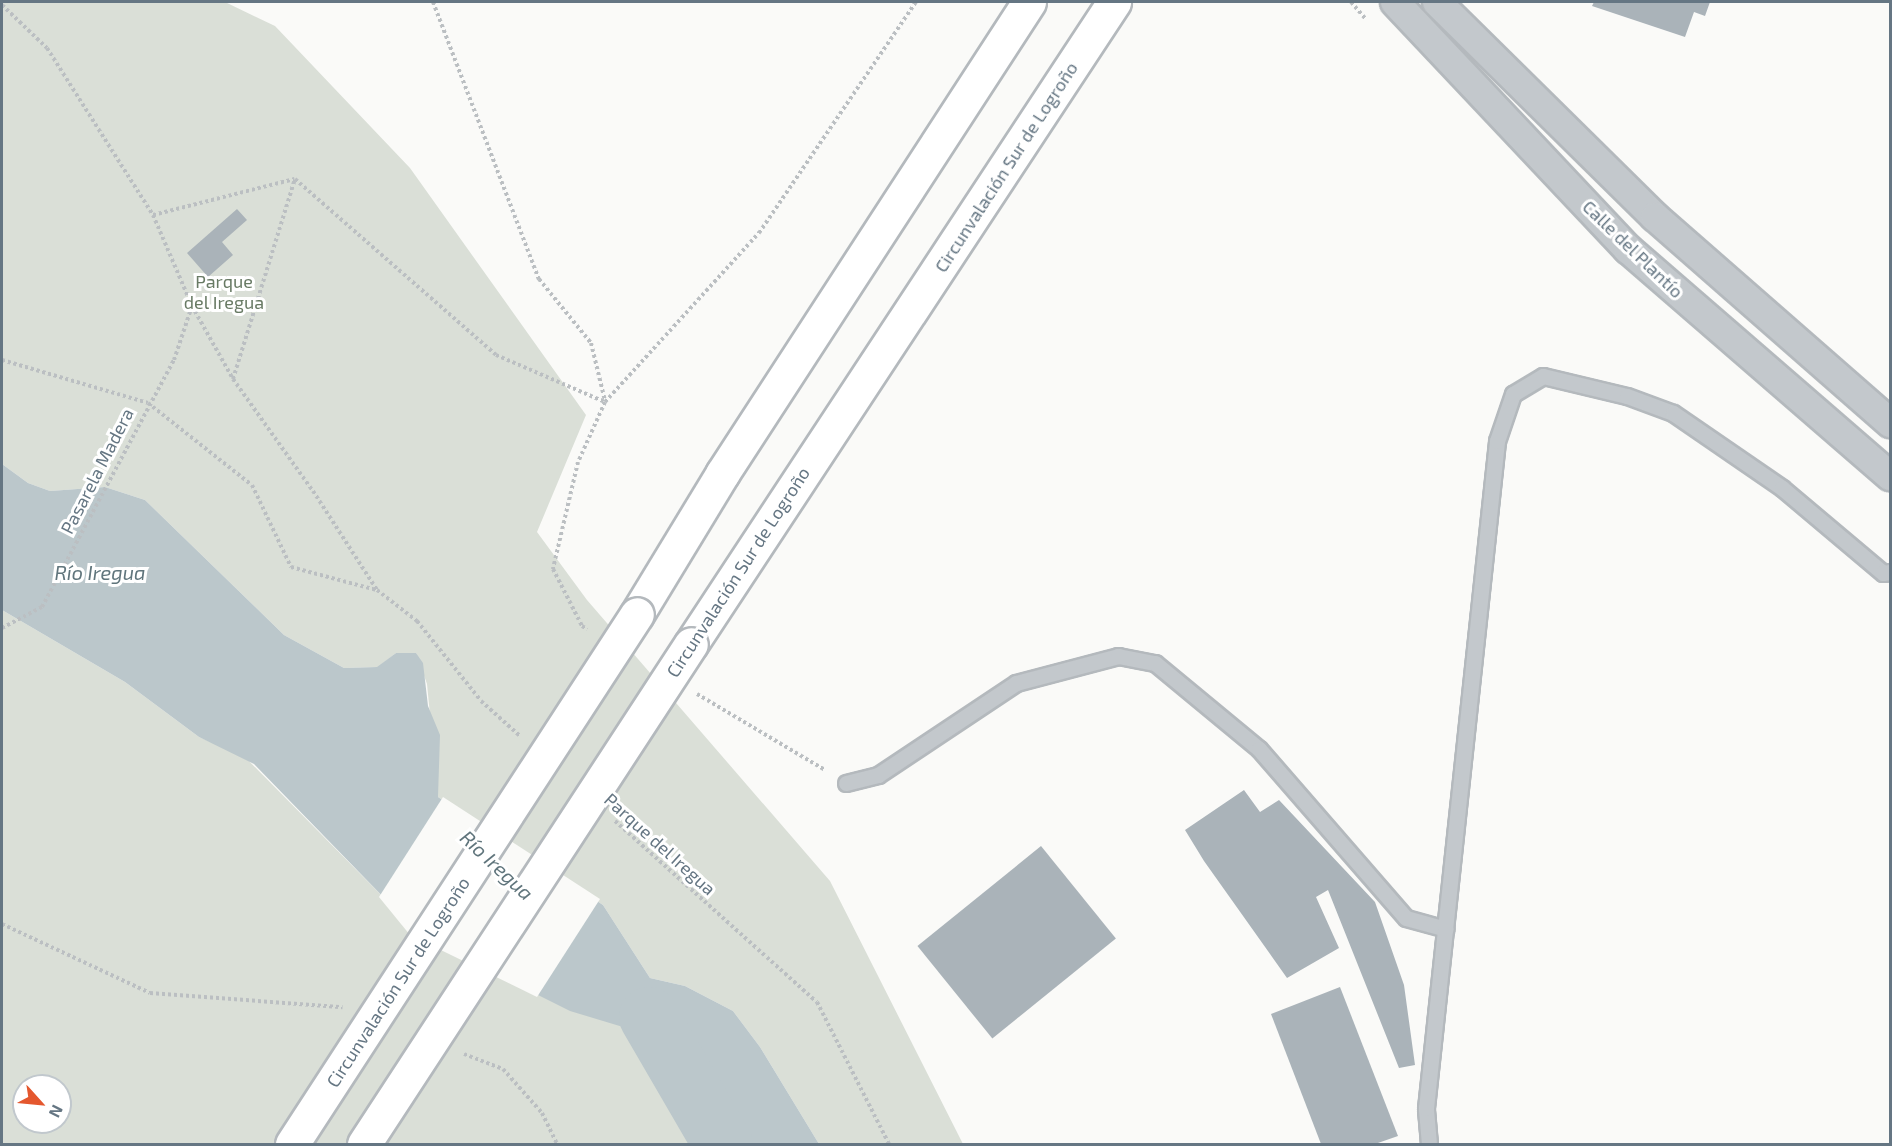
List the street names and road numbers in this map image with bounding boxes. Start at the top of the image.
street label: Circunvalación Sur de Logroño [930,58,1082,276]
street label: Calle del Plantío [1578,195,1688,303]
street label: Pasarela Madera [56,405,138,537]
street label: Circunvalación Sur de Logroño [662,463,814,681]
street label: Parque del Iregua [600,788,720,900]
street label: Circunvalación Sur de Logroño [322,873,474,1091]

